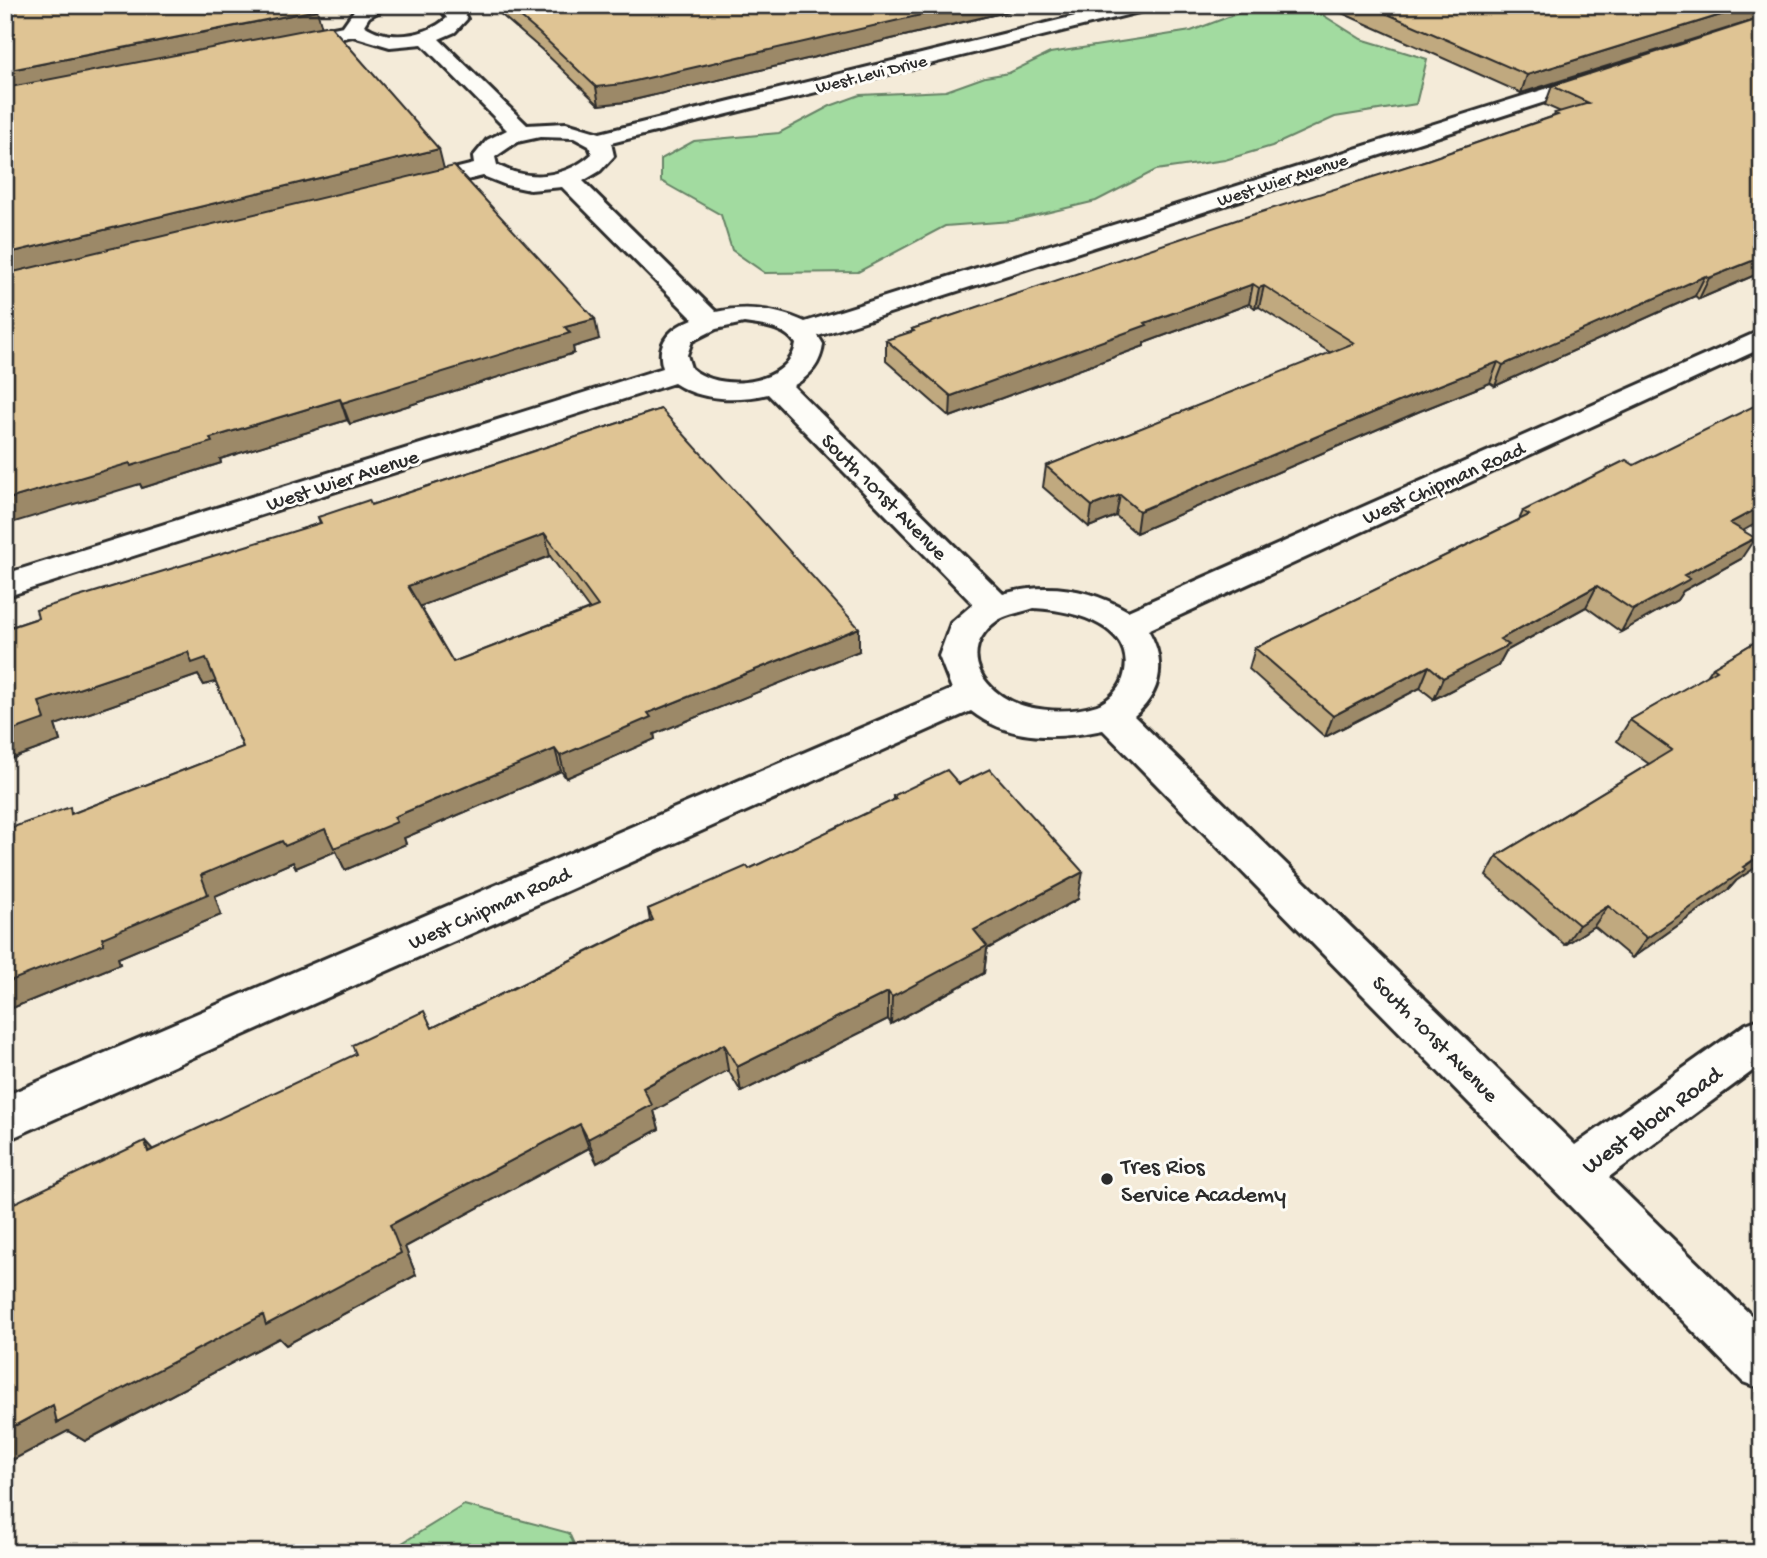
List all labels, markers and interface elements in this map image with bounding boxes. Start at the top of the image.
street label: West Levi Drive [814,51,930,99]
street label: West Wier Avenue [1215,150,1351,212]
street label: South 101st Avenue [814,430,952,568]
street label: West Chipman Road [1359,438,1531,532]
street label: West Wier Avenue [264,446,424,519]
street label: West Chipman Road [405,863,577,957]
street label: South 101st Avenue [1365,972,1503,1110]
street label: West Bloch Road [1577,1060,1730,1182]
place label: Tres Rios Service Academy [1119,1154,1286,1211]
marker: Tres Rios Service Academy [1099,1171,1115,1187]

